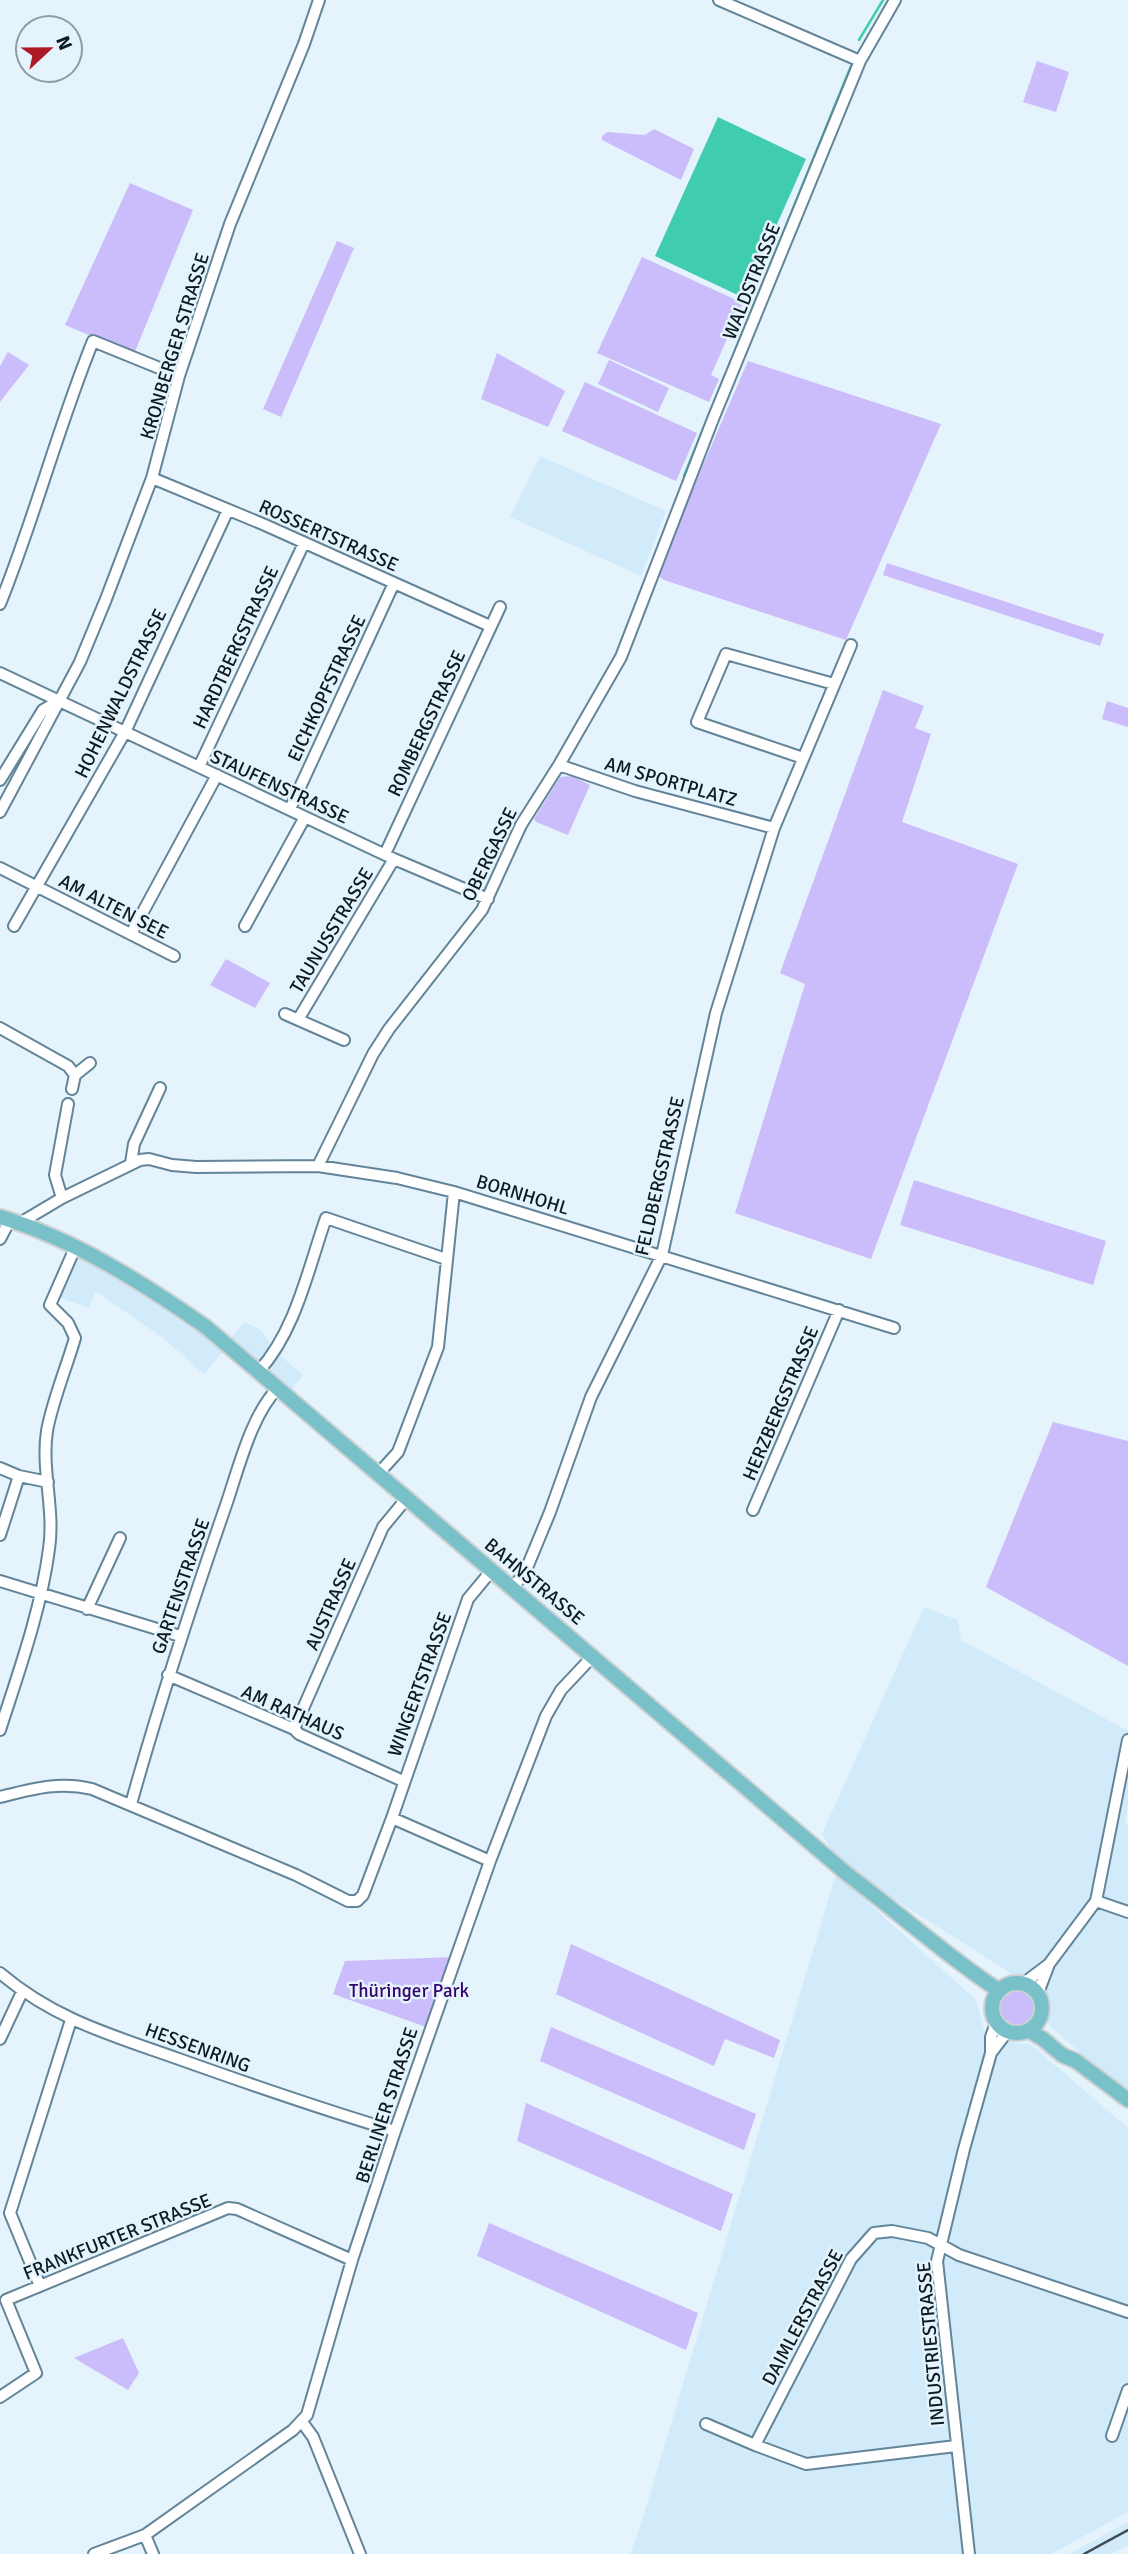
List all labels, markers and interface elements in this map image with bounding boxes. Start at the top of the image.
north arrow [14,14,84,84]
text: N [50,32,77,54]
street label: WALDSTRASSE [718,220,786,343]
street label: KRONBERGER STRASSE [135,250,215,443]
street label: ROSSERTSTRASSE [255,494,402,577]
street label: HARDTBERGSTRASSE [188,562,284,733]
street label: HOHENWALDSTRASSE [69,605,172,782]
street label: EICHKOPFSTRASSE [282,611,371,766]
street label: ROMBERGSTRASSE [382,646,471,800]
street label: STAUFENSTRASSE [207,744,353,829]
street label: AM SPORTPLATZ [602,752,740,812]
street label: OBERGASSE [457,804,523,905]
street label: TAUNUSSTRASSE [285,863,379,998]
street label: AM ALTEN SEE [55,869,172,945]
street label: FELDBERGSTRASSE [630,1094,690,1258]
street label: BORNHOHL [473,1169,572,1221]
street label: HERZBERGSTRASSE [738,1323,824,1484]
street label: GARTENSTRASSE [146,1515,215,1658]
street label: BAHNSTRASSE [479,1533,589,1631]
street label: AUSTRASSE [300,1555,362,1654]
street label: WINGERTSTRASSE [383,1609,457,1760]
street label: AM RATHAUS [238,1680,348,1746]
park label: Thüringer Park [349,1979,470,2003]
street label: HESSENRING [142,2018,254,2078]
street label: BERLINER STRASSE [350,2024,423,2186]
street label: FRANKFURTER STRASSE [20,2188,215,2286]
street label: DAIMLERSTRASSE [757,2245,849,2390]
street label: INDUSTRIESTRASSE [912,2261,950,2427]

